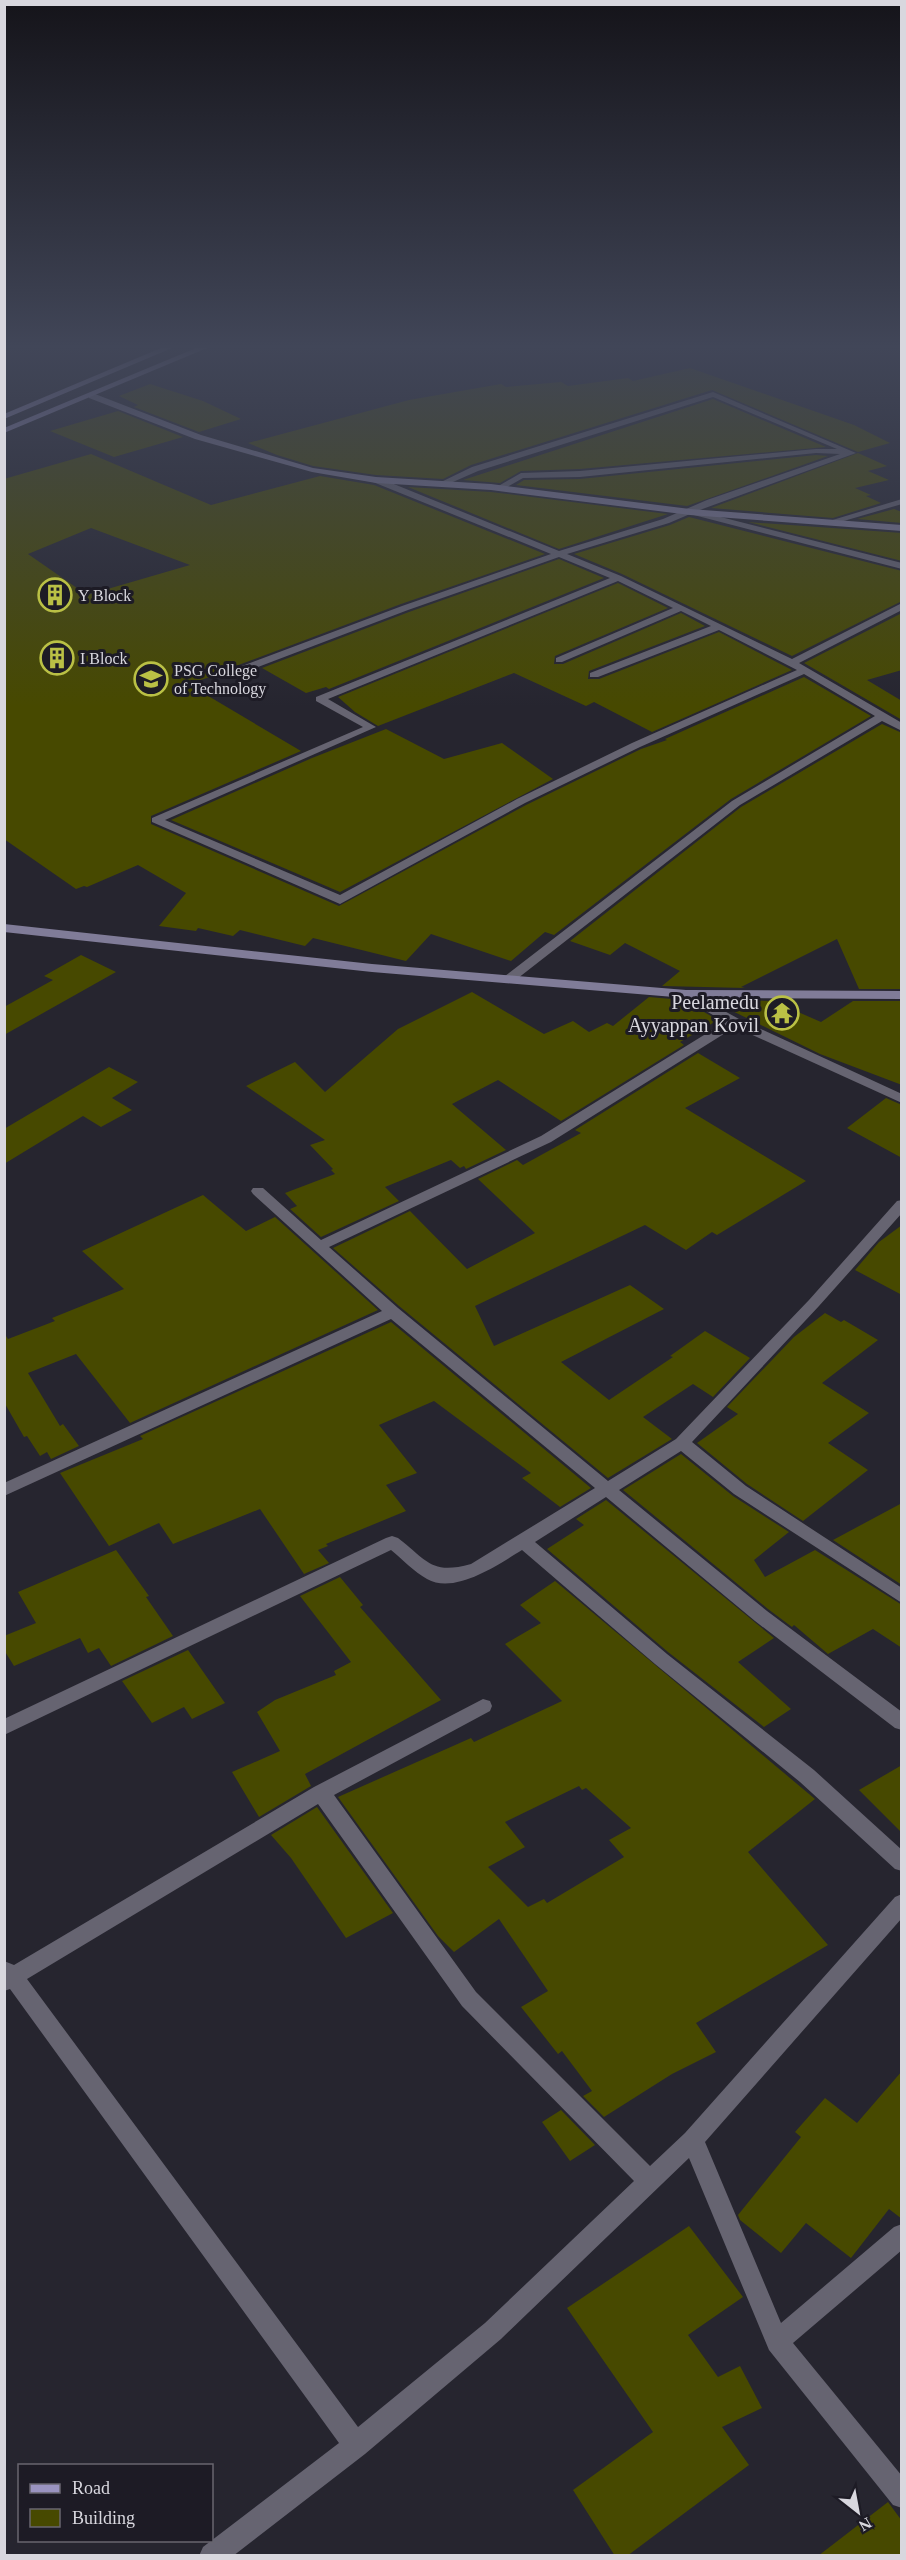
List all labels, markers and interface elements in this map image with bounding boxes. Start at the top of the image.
building icon: Y Block [37,577,73,613]
place label: Y Block [78,587,131,604]
building icon: I Block [39,640,75,676]
place label: I Block [80,650,128,667]
school or university icon: PSG College of Technology [133,661,169,697]
place label: PSG College of Technology [174,662,266,698]
place label: Peelamedu Ayyappan Kovil [628,991,759,1037]
temple icon: Peelamedu Ayyappan Kovil [764,995,800,1031]
legend [18,2464,213,2542]
text: Road [72,2478,110,2498]
north arrow [828,2482,888,2542]
text: Building [72,2508,135,2528]
text: N [856,2514,875,2535]

